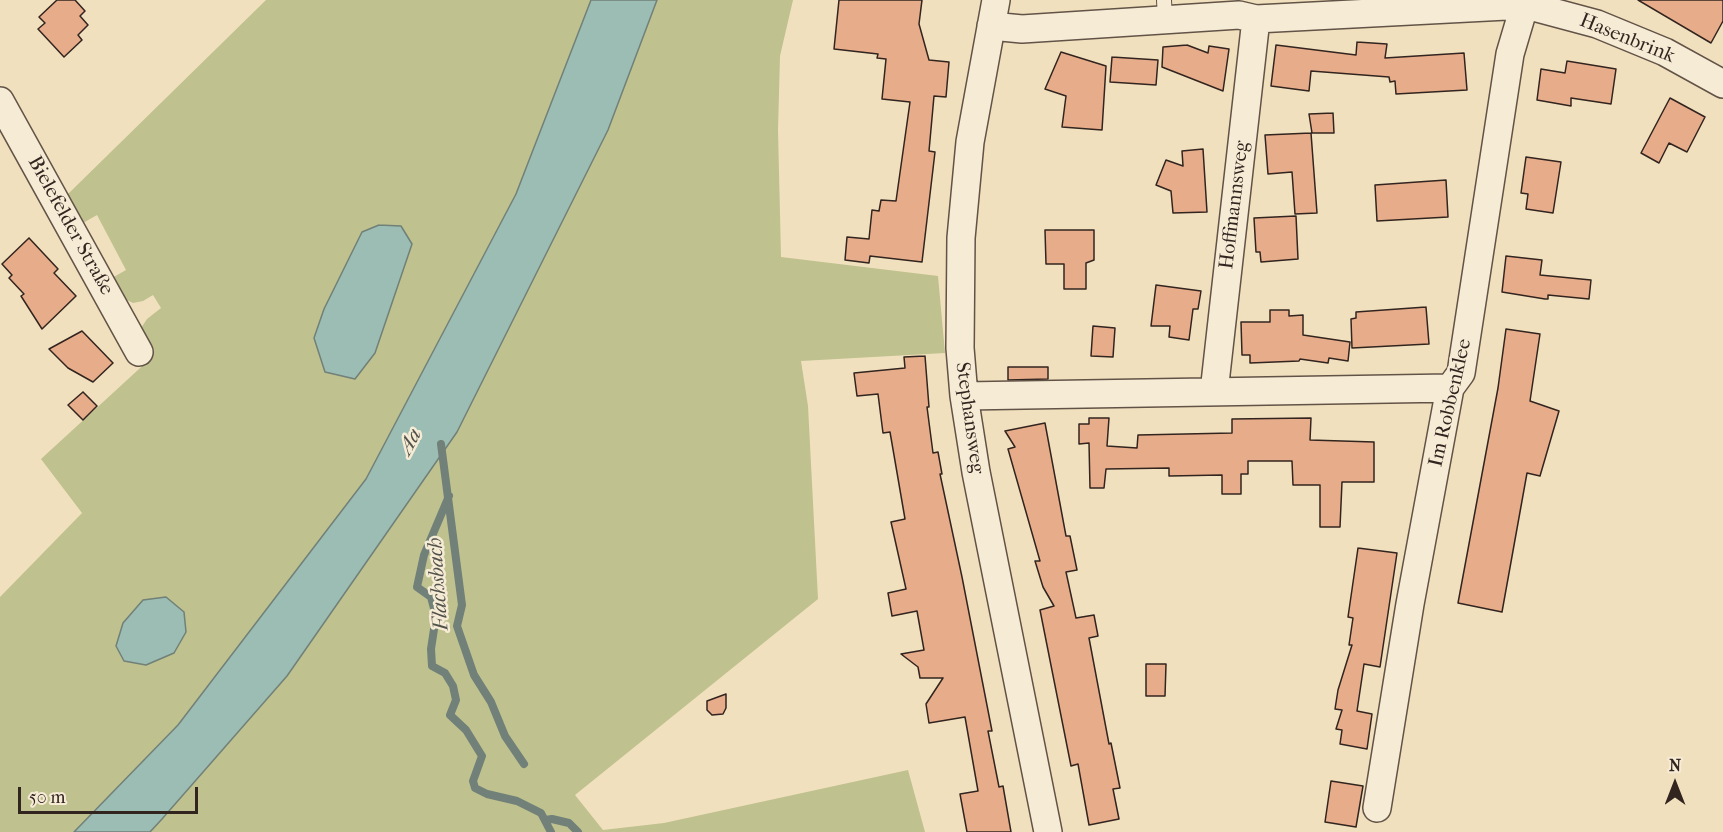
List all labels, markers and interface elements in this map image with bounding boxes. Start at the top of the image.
street label: Hasenbrink [1576,9,1678,69]
street label: Hoffmannsweg [1215,140,1255,270]
street label: Bielefelder Straße [22,152,118,300]
street label: Im Robbenklee [1425,337,1477,469]
street label: Stephansweg [949,361,989,475]
water label: Aa [394,425,428,459]
water label: Flachsbach [423,537,455,631]
north arrow [1645,754,1705,814]
text: N [1669,756,1681,775]
scale bar [21,775,201,813]
text: 50 m [29,787,65,808]

